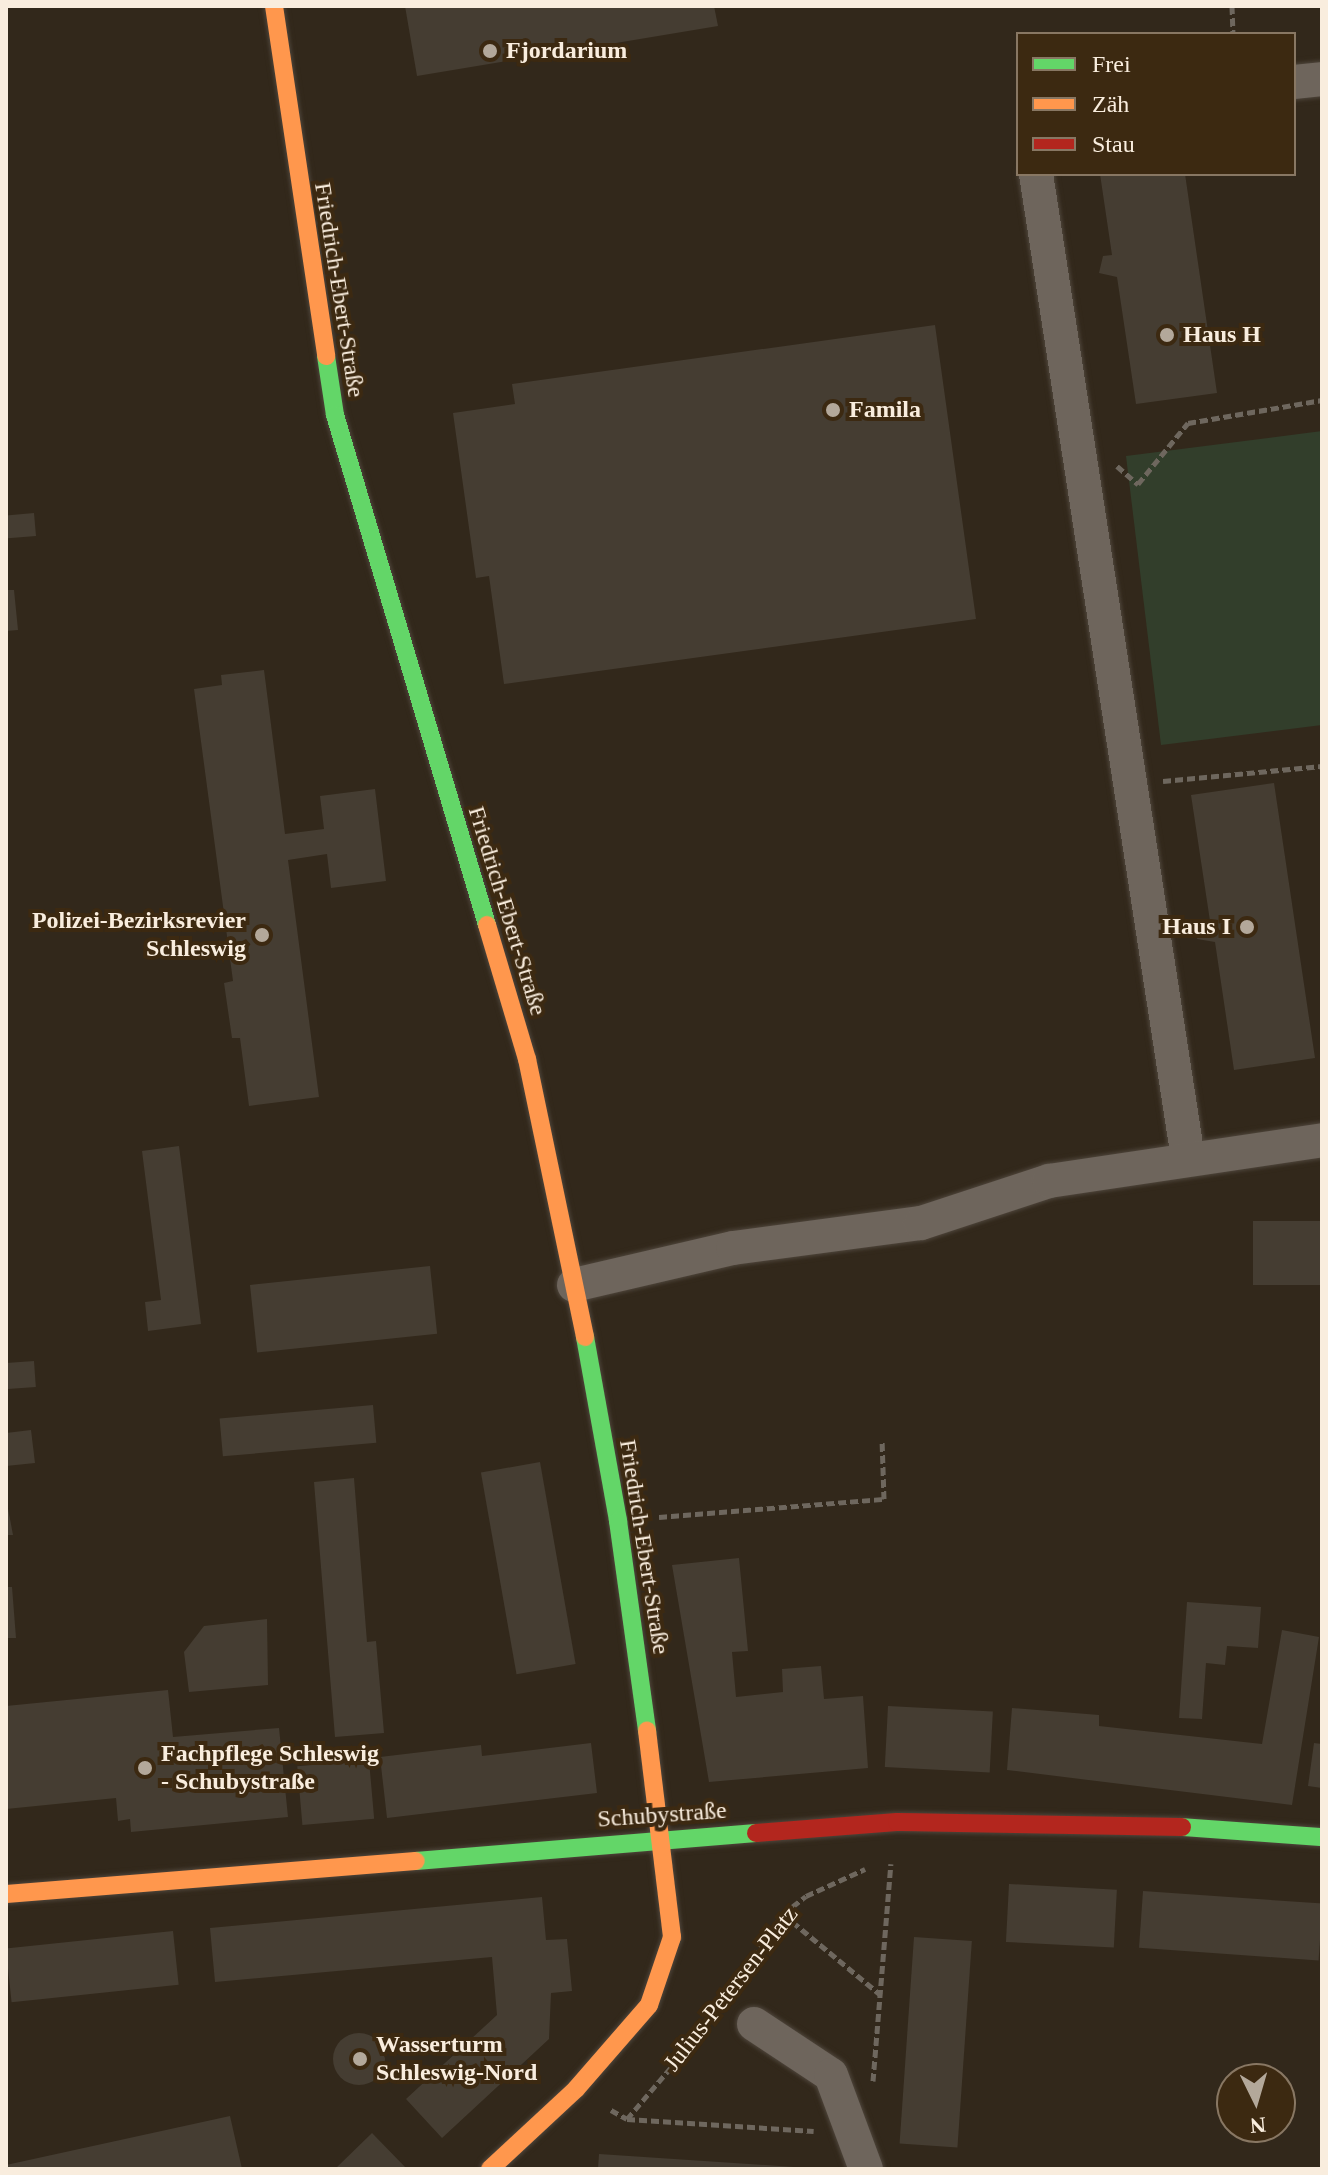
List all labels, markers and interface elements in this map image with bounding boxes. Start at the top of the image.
legend [1016,32,1296,176]
place label: Fjordarium [506,37,627,65]
marker: Fjordarium [481,42,499,60]
text: Frei [1092,51,1131,77]
text: Zäh [1092,91,1129,117]
text: Stau [1092,131,1135,157]
street label: Friedrich-Ebert-Straße [308,180,370,400]
place label: Haus H [1183,321,1261,349]
marker: Haus H [1158,326,1176,344]
place label: Famila [849,396,921,424]
marker: Famila [824,401,842,419]
street label: Friedrich-Ebert-Straße [461,803,553,1019]
place label: Polizei-Bezirksrevier Schleswig [32,907,246,963]
place label: Haus I [1162,913,1231,941]
marker: Haus I [1238,918,1256,936]
marker: Polizei-Bezirksrevier Schleswig [253,926,271,944]
street label: Friedrich-Ebert-Straße [613,1437,675,1657]
place label: Fachpflege Schleswig - Schubystraße [161,1740,379,1796]
marker: Fachpflege Schleswig - Schubystraße [136,1759,154,1777]
street label: Schubystraße [597,1796,727,1834]
street label: Julius-Petersen-Platz [658,1901,804,2077]
place label: Wasserturm Schleswig-Nord [376,2031,537,2087]
marker: Wasserturm Schleswig-Nord [351,2050,369,2068]
north arrow [1216,2063,1296,2143]
text: N [1249,2112,1267,2139]

